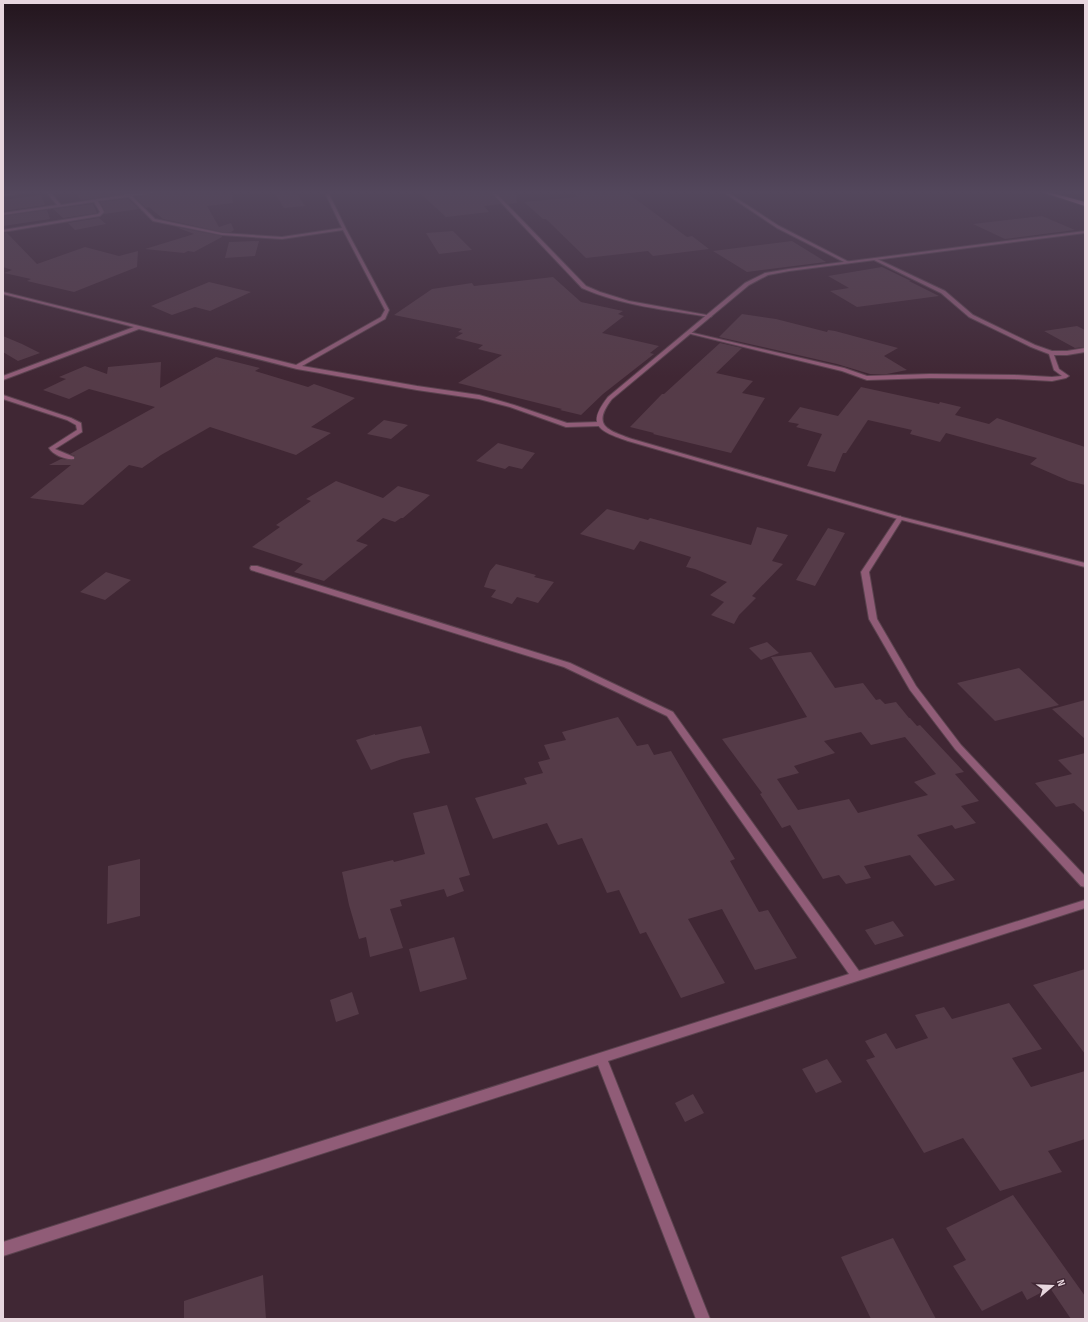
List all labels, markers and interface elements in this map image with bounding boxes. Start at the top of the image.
north arrow [1032,1266,1072,1306]
text: N [1054,1278,1068,1288]

